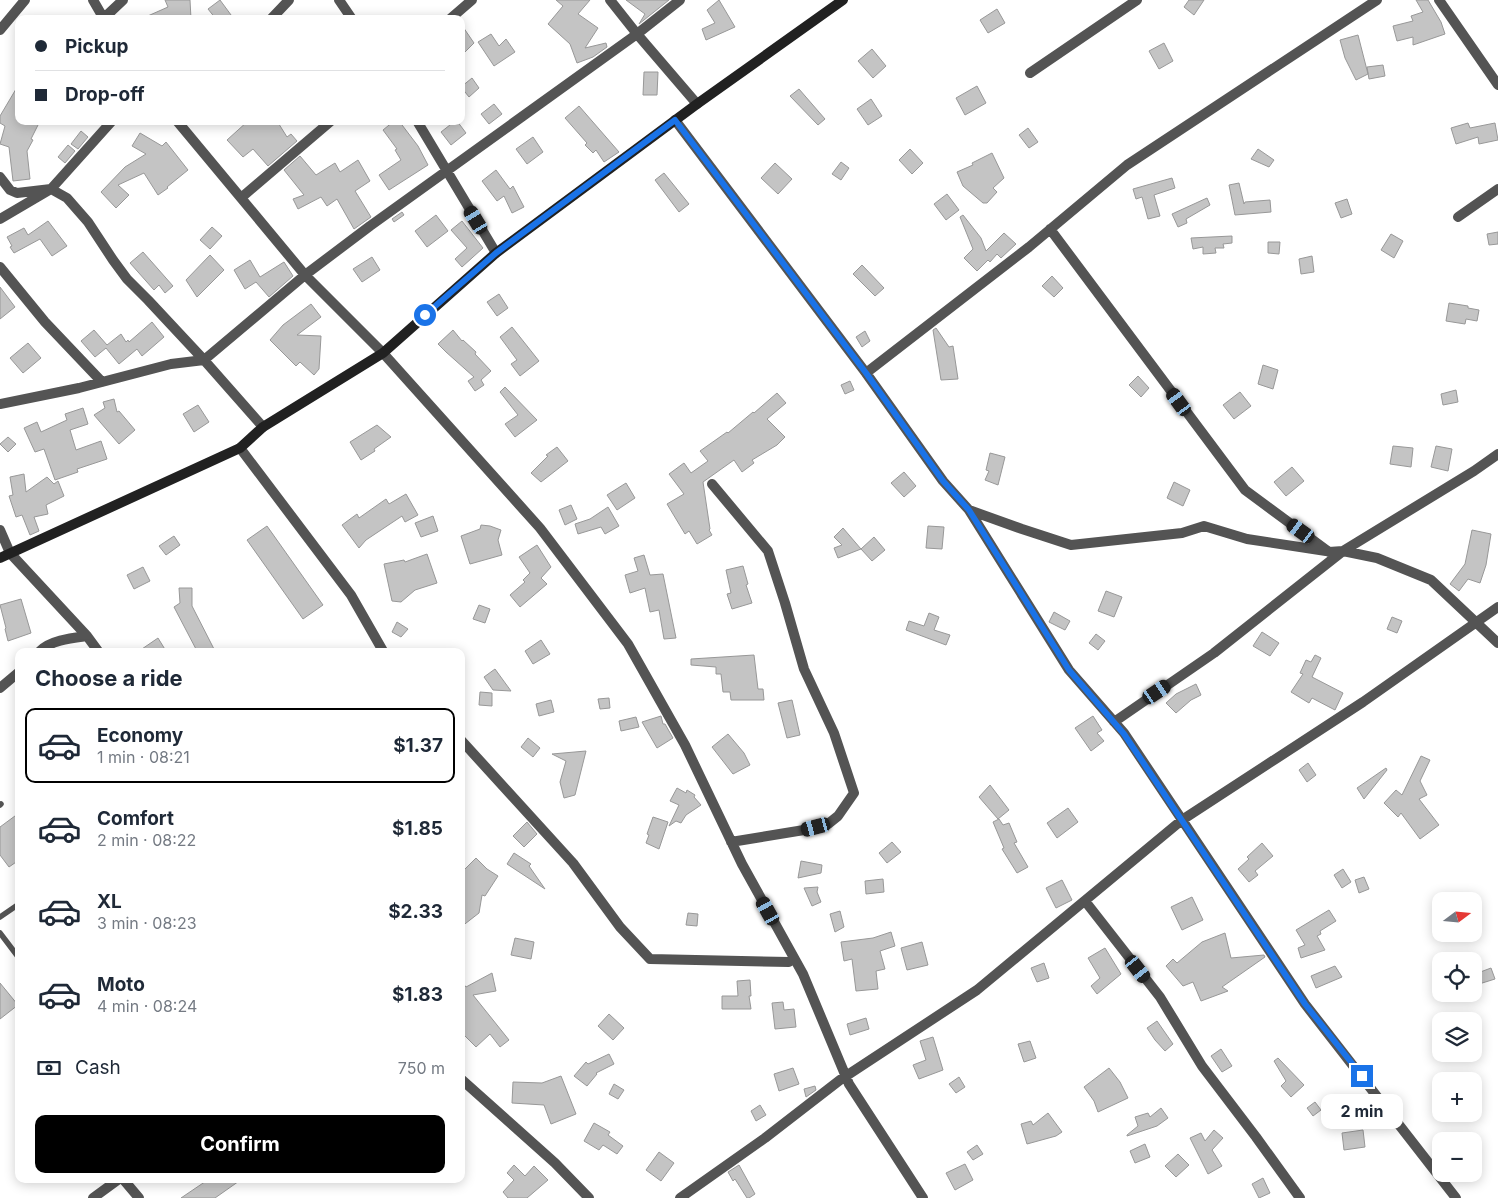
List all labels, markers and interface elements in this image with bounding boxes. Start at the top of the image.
text: Pickup [65,35,128,58]
text: Drop-off [65,83,145,106]
car [461,203,490,237]
route start [414,304,436,326]
car [1164,385,1193,419]
car [1284,516,1317,546]
text: Choose a ride [35,665,183,691]
car [1140,677,1173,707]
icon: car [37,723,82,768]
text: Economy [97,724,183,747]
text: $1.37 [393,734,443,757]
text: 1 min · 08:21 [97,747,190,767]
icon: car [37,806,82,851]
text: Comfort [97,807,174,830]
car [799,816,832,838]
text: $1.85 [392,817,443,840]
text: 2 min · 08:22 [97,830,196,850]
icon: car [37,889,82,934]
text: XL [97,890,122,913]
north arrow [1432,892,1482,942]
map controls [1432,892,1482,1182]
car [754,894,781,928]
text: $2.33 [388,900,443,923]
text: 3 min · 08:23 [97,913,197,933]
button: locate [1432,952,1482,1002]
car [1122,953,1153,985]
icon: car [37,972,82,1017]
text: Moto [97,973,145,996]
text: $1.83 [392,983,443,1006]
text: 4 min · 08:24 [97,996,197,1016]
button: layers [1432,1012,1482,1062]
icon: cash [35,1054,63,1082]
text: Cash [75,1056,121,1079]
text: 750 m [398,1058,445,1078]
route end [1351,1065,1373,1087]
button: + [1432,1072,1482,1122]
callout: 2 min [1321,1094,1403,1128]
text: 2 min [1341,1101,1383,1121]
button: Confirm [35,1115,445,1173]
button: − [1432,1132,1482,1182]

